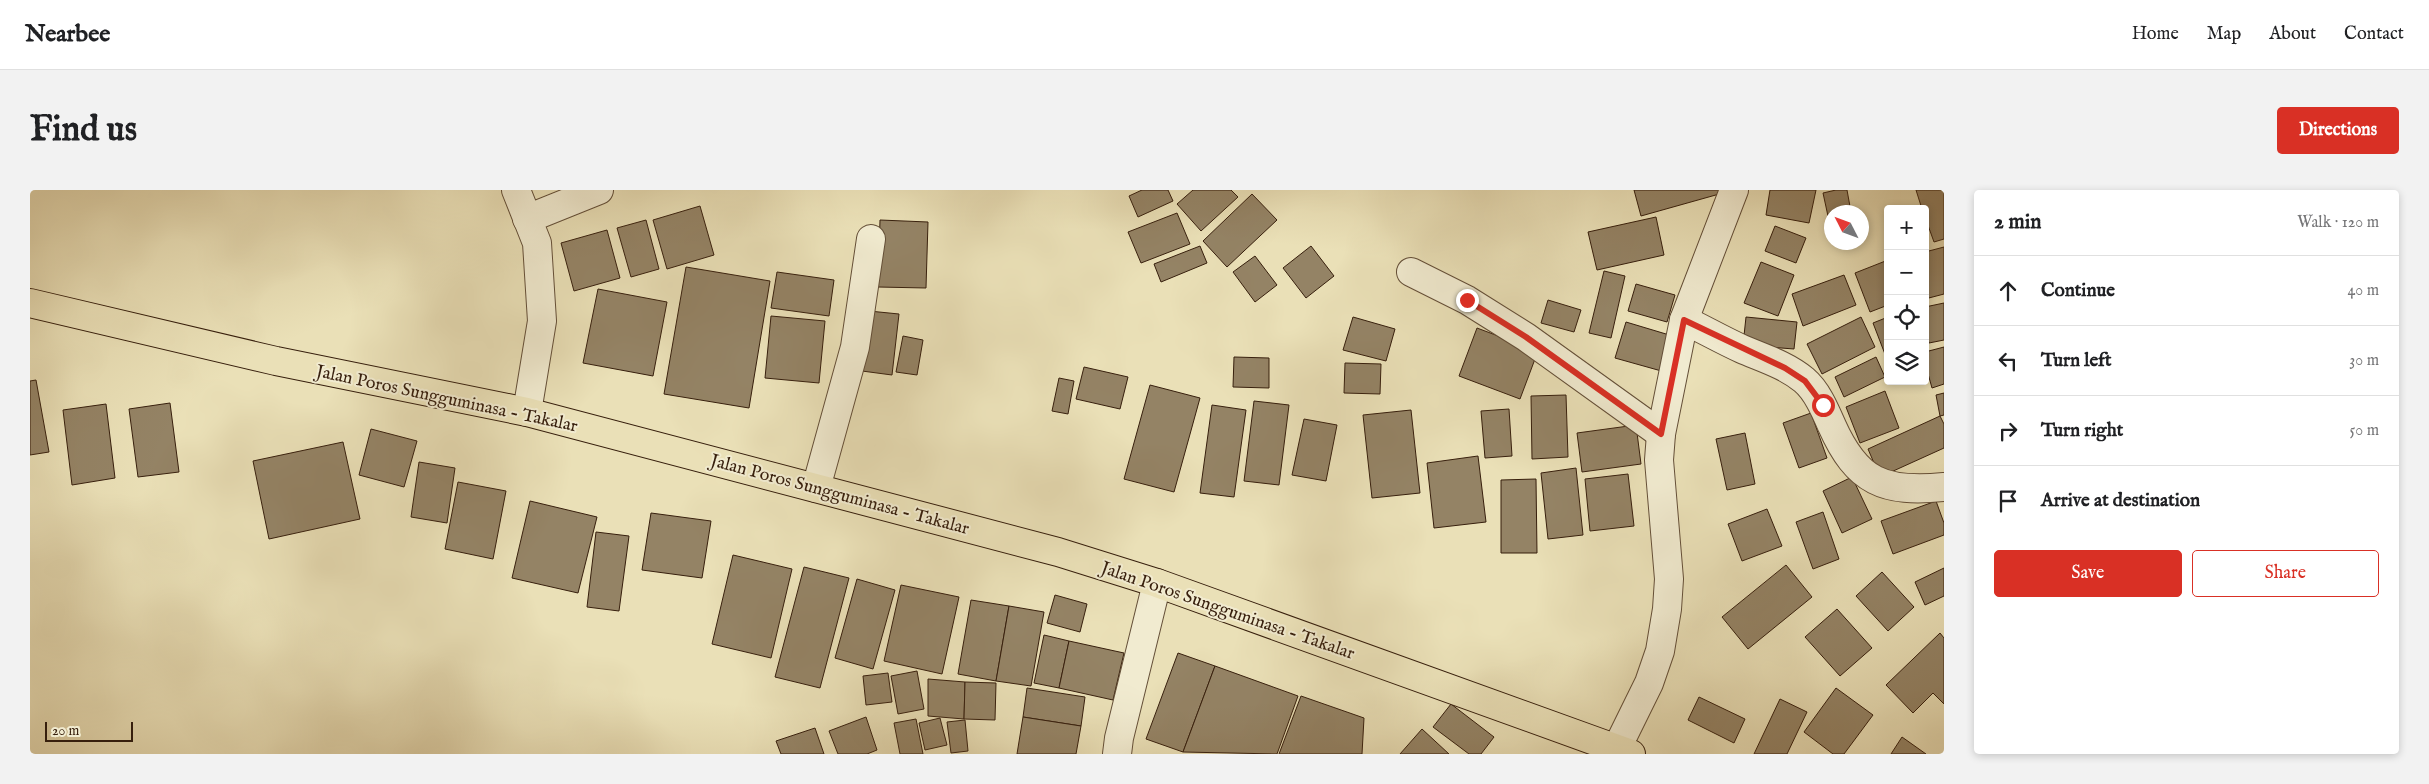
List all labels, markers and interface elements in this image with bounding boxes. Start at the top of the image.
text: Nearbee [25,19,110,50]
text: Home [2132,23,2179,46]
text: Map [2207,23,2241,46]
text: About [2269,23,2316,46]
text: Contact [2344,23,2404,46]
button: Directions [2277,107,2399,154]
text: Find us [30,108,137,153]
north arrow [1824,205,1869,250]
map controls [1884,205,1929,385]
button: + [1884,205,1929,250]
text: 2 min [1994,209,2041,236]
text: Walk · 120 m [2297,213,2379,233]
button: − [1884,250,1929,295]
icon: ahead [1994,277,2022,305]
text: Continue [2041,279,2115,303]
text: 40 m [2347,281,2379,301]
route end [1456,289,1479,312]
button: locate [1884,295,1929,340]
button: layers [1884,340,1929,385]
icon: left [1994,347,2022,375]
text: Turn left [2041,349,2112,373]
text: 30 m [2349,351,2379,371]
street label: Jalan Poros Sungguminasa - Takalar [312,360,580,439]
route start [1812,394,1835,417]
icon: right [1994,417,2022,445]
text: Turn right [2041,419,2123,443]
text: 50 m [2350,421,2379,441]
street label: Jalan Poros Sungguminasa - Takalar [706,449,972,541]
icon: arrive [1994,487,2022,515]
text: Arrive at destination [2041,489,2200,513]
button: Save [1994,550,2182,597]
button: Share [2192,550,2379,597]
street label: Jalan Poros Sungguminasa - Takalar [1096,556,1358,666]
scale bar [45,719,132,742]
text: 20 m [52,722,79,740]

